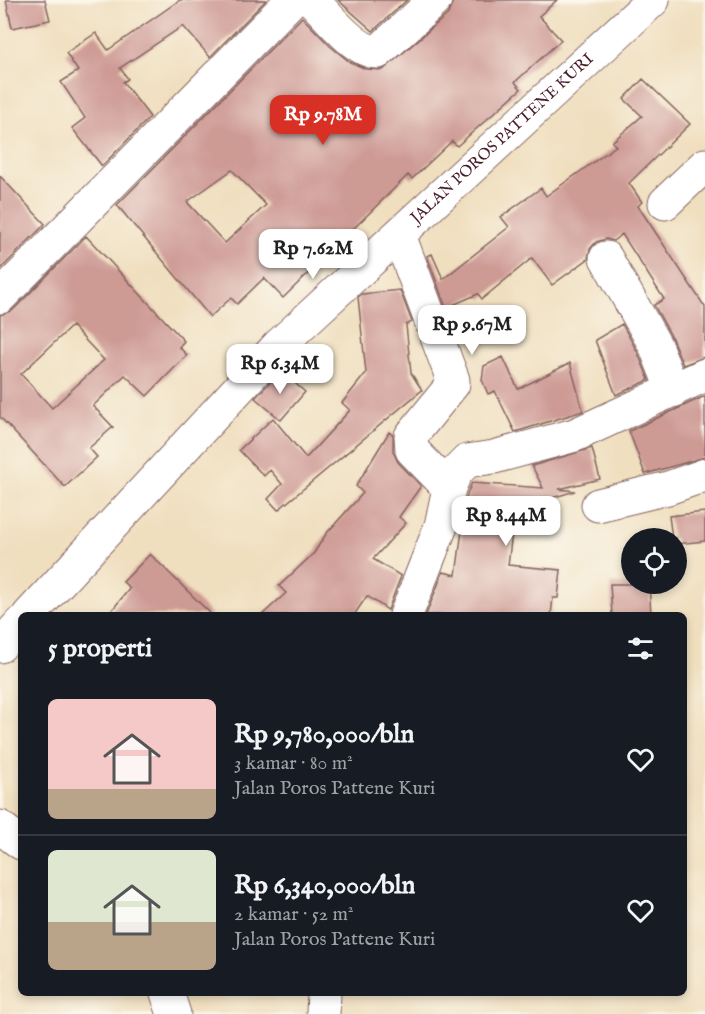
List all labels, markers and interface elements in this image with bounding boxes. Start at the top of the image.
street label: JALAN POROS PATTENE KURI [405,49,598,230]
pin: Rp 9.78M [261,95,385,146]
text: Rp 9.78M [284,102,362,127]
pin: Rp 7.62M [251,229,375,280]
text: Rp 7.62M [273,236,353,261]
pin: Rp 9.67M [410,305,534,356]
text: Rp 9.67M [432,312,512,337]
pin: Rp 6.34M [218,344,342,395]
text: Rp 6.34M [240,351,320,376]
pin: Rp 8.44M [444,496,568,547]
text: Rp 8.44M [465,503,547,528]
map controls [621,528,687,594]
button: locate [621,528,687,594]
text: 5 properti [48,632,152,665]
icon: filters [624,632,657,665]
text: Rp 9,780,000/bln [234,718,414,751]
icon: home [96,723,168,795]
icon: heart [624,743,657,776]
text: 3 kamar · 80 m² [234,751,353,776]
text: Jalan Poros Pattene Kuri [234,776,435,801]
text: Rp 6,340,000/bln [234,869,415,902]
icon: home [96,874,168,946]
icon: heart [624,894,657,927]
text: 2 kamar · 52 m² [234,902,354,927]
text: Jalan Poros Pattene Kuri [234,927,435,952]

